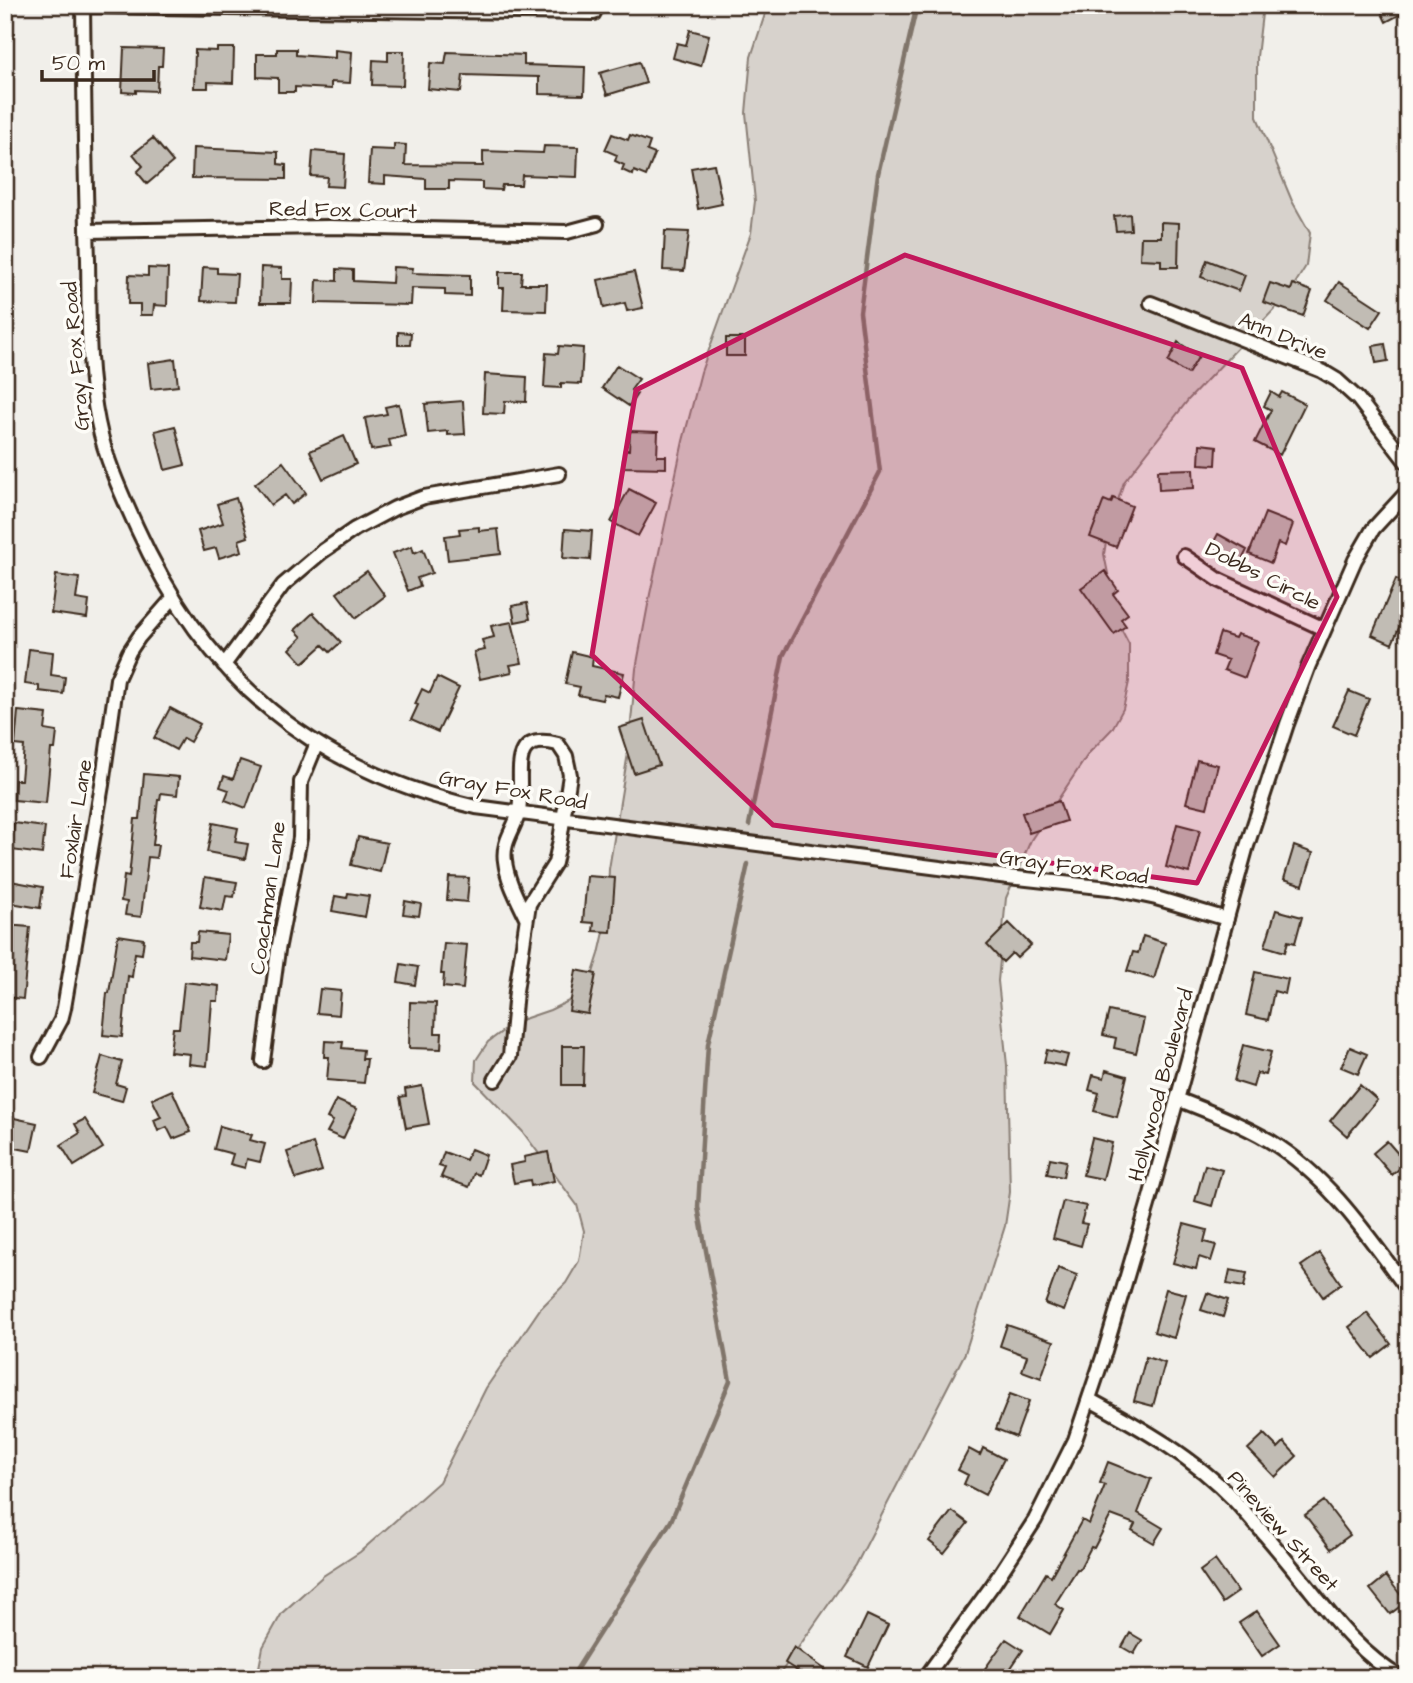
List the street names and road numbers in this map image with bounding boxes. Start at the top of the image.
street label: Red Fox Court [269,194,418,226]
street label: Gray Fox Road [55,280,99,432]
street label: Ann Drive [1234,305,1332,367]
street label: Dobbs Circle [1200,535,1326,617]
street label: Foxlair Lane [52,757,100,881]
street label: Gray Fox Road [436,763,589,819]
street label: Coachman Lane [243,820,293,976]
street label: Gray Fox Road [998,842,1150,894]
street label: Hollywood Boulevard [1121,985,1203,1185]
street label: Pineview Street [1221,1464,1346,1598]

